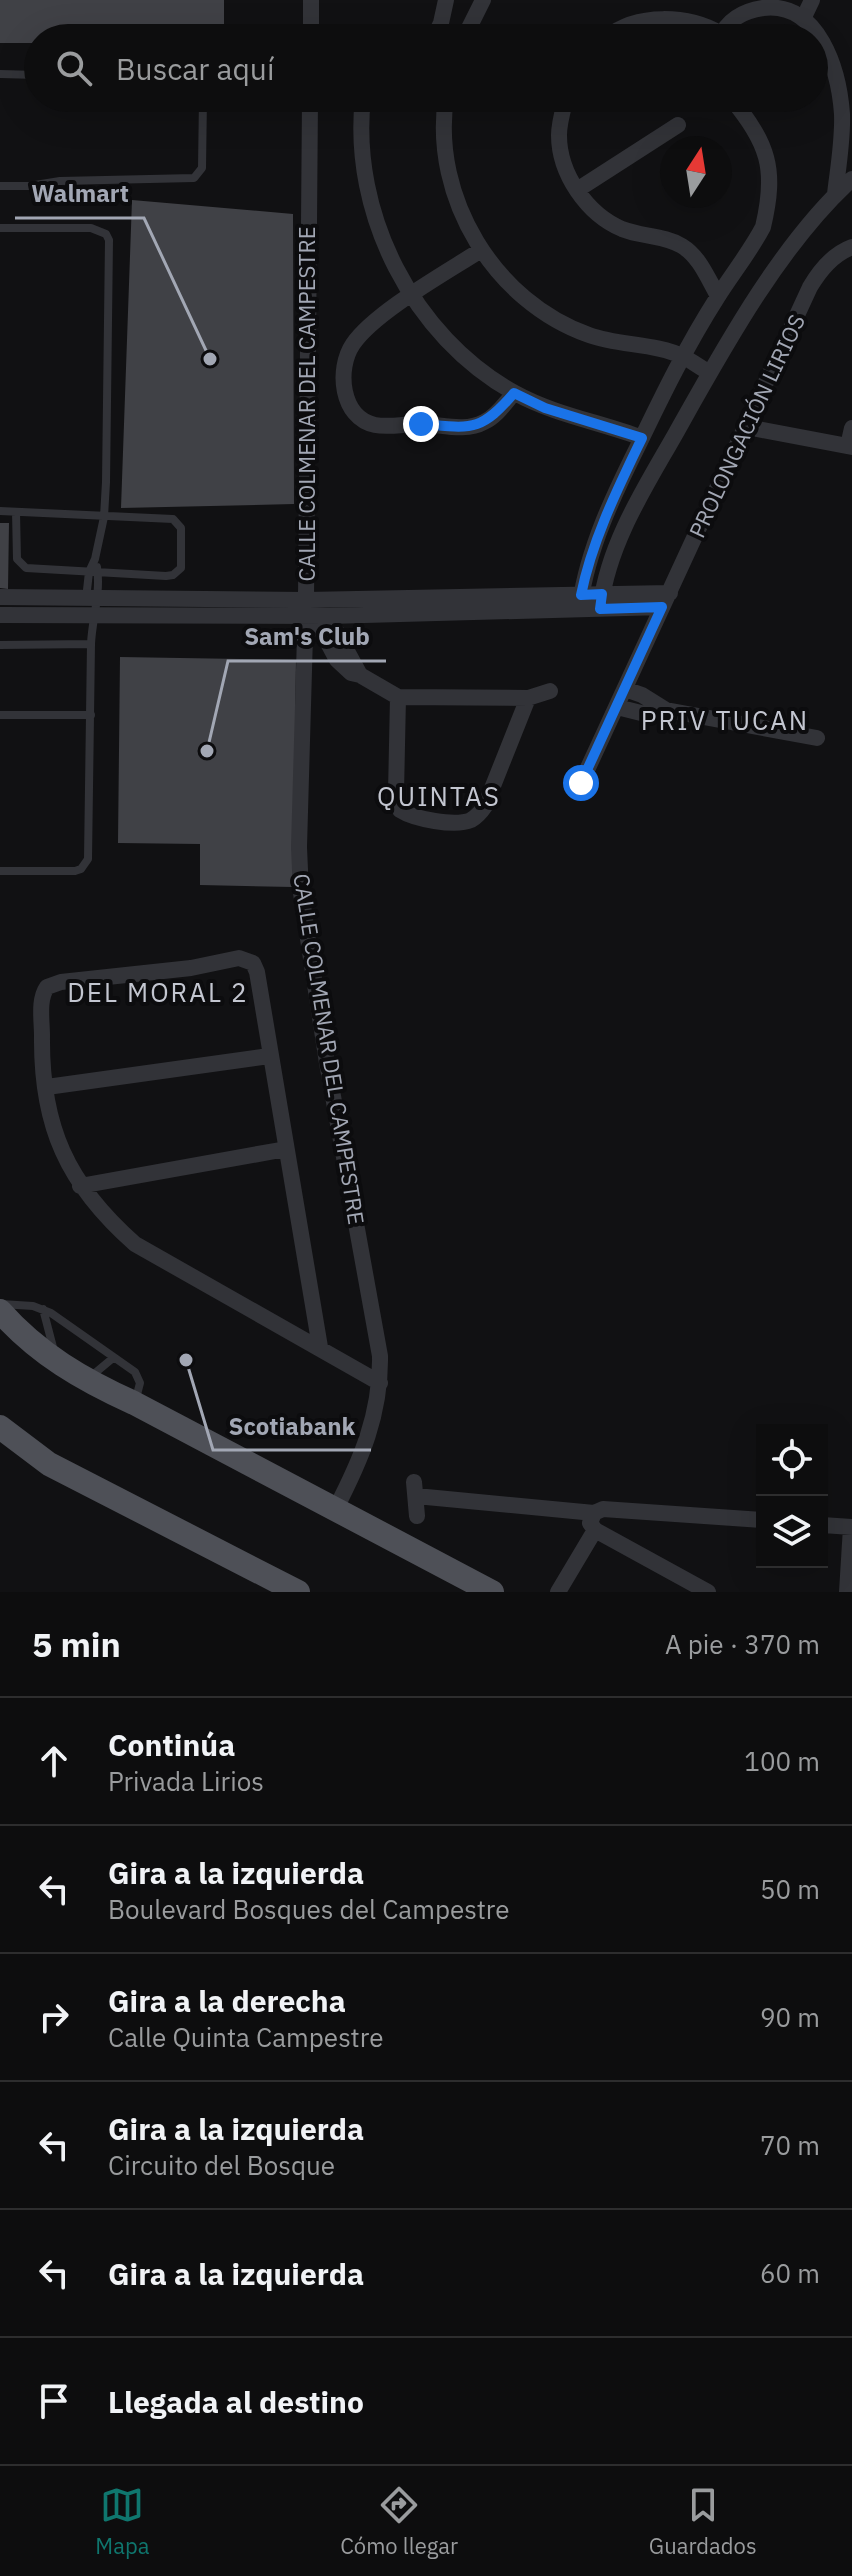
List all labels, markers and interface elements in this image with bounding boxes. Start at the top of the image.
search box [24,24,828,112]
icon: search [52,46,96,90]
text: Buscar aquí [116,49,274,88]
north arrow [660,136,732,208]
callout: Walmart [15,170,144,218]
text: Walmart [31,177,129,209]
street label: CALLE COLMENAR DEL CAMPESTRE [292,227,321,582]
street label: PROLONGACIÓN LIRIOS [682,309,811,542]
route end [403,406,439,442]
callout: Sam's Club [228,613,386,661]
text: Sam's Club [244,620,370,652]
district label: PRIV TUCAN [641,703,809,737]
route start [563,765,599,801]
district label: QUINTAS [377,779,501,813]
street label: CALLE COLMENAR DEL CAMPESTRE [287,871,372,1227]
district label: DEL MORAL 2 [67,975,249,1009]
callout: Scotiabank [213,1402,371,1450]
text: Scotiabank [229,1410,356,1442]
map controls [756,1424,828,1568]
button: locate [756,1424,828,1496]
button: layers [756,1496,828,1568]
text: 5 min [32,1622,121,1666]
text: A pie · 370 m [665,1627,820,1661]
text: Continúa [108,1725,235,1764]
icon: ahead [32,1739,76,1783]
text: 100 m [744,1744,820,1778]
text: Privada Lirios [108,1764,264,1798]
text: Gira a la izquierda [108,1853,364,1892]
icon: left [32,1867,76,1911]
text: 50 m [760,1872,820,1906]
text: Boulevard Bosques del Campestre [108,1892,510,1926]
text: Gira a la derecha [108,1981,346,2020]
icon: right [32,1995,76,2039]
text: 90 m [760,2000,820,2034]
text: Calle Quinta Campestre [108,2020,383,2054]
text: Gira a la izquierda [108,2109,364,2148]
icon: left [32,2123,76,2167]
text: 70 m [760,2128,820,2162]
text: Circuito del Bosque [108,2148,335,2182]
icon: left [32,2251,76,2295]
text: Gira a la izquierda [108,2254,364,2293]
text: 60 m [760,2256,820,2290]
icon: arrive [32,2379,76,2423]
text: Llegada al destino [108,2382,364,2421]
tab: Mapa [95,2483,149,2560]
tab: Cómo llegar [340,2483,458,2560]
tab: Guardados [649,2483,757,2560]

